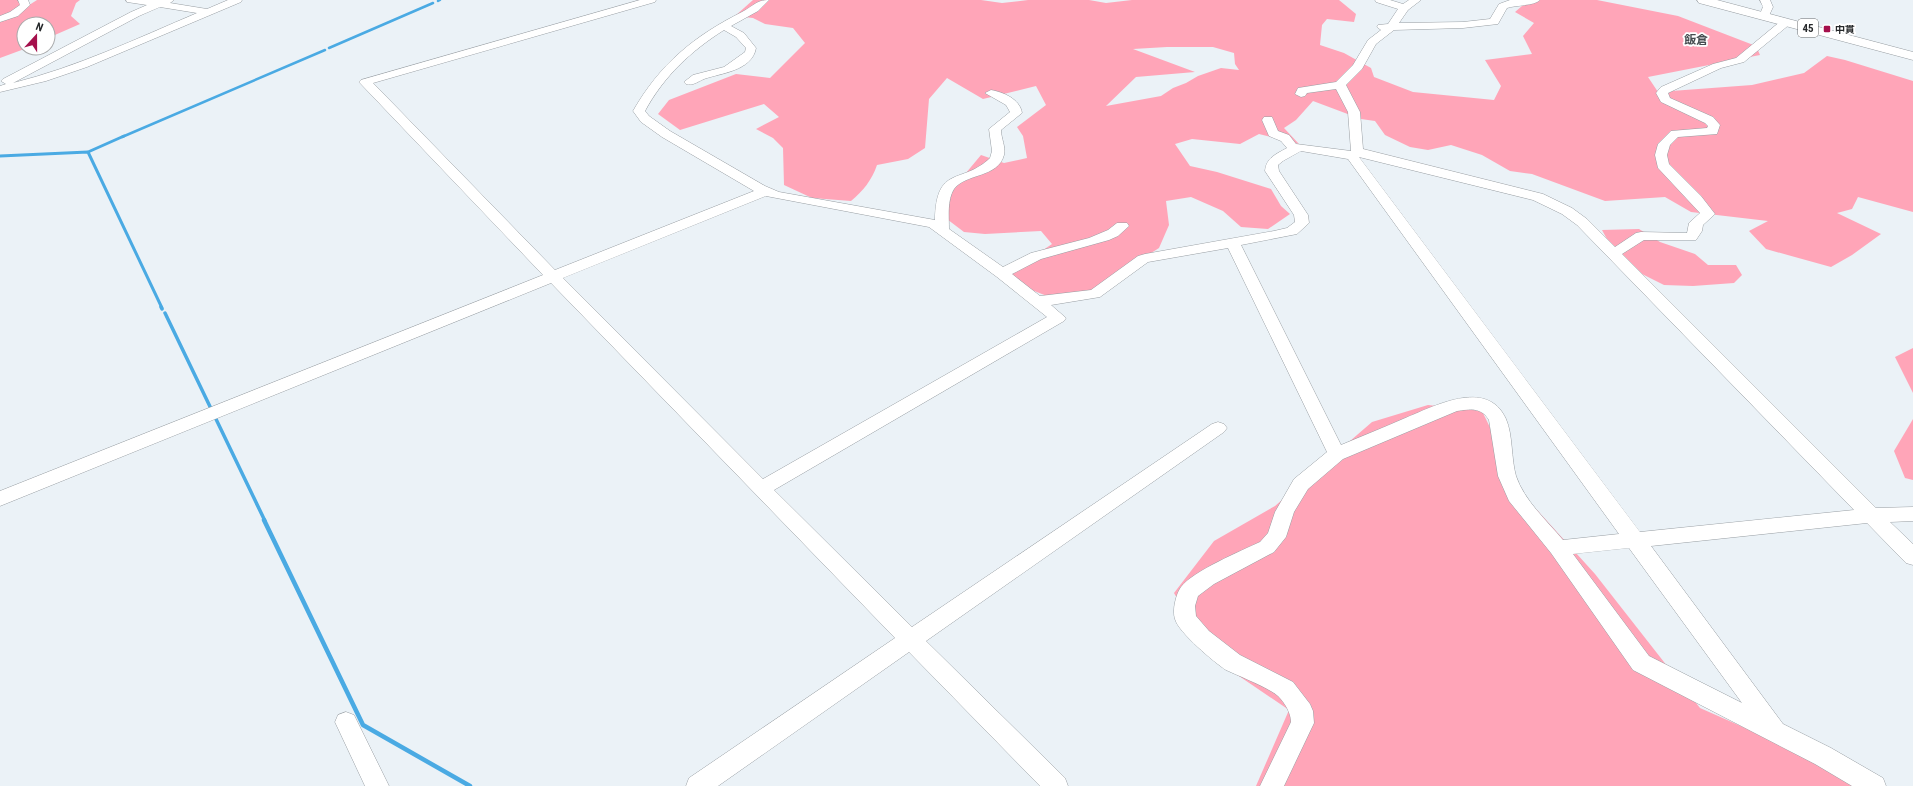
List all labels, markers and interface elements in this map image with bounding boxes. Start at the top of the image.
north arrow [16,16,56,56]
road number: 45 [1798,19,1818,37]
text: N [34,20,45,34]
marker: 中貫 [1822,24,1832,34]
place label: 中貫 [1835,24,1855,35]
district label: 飯倉 [1684,33,1708,47]

